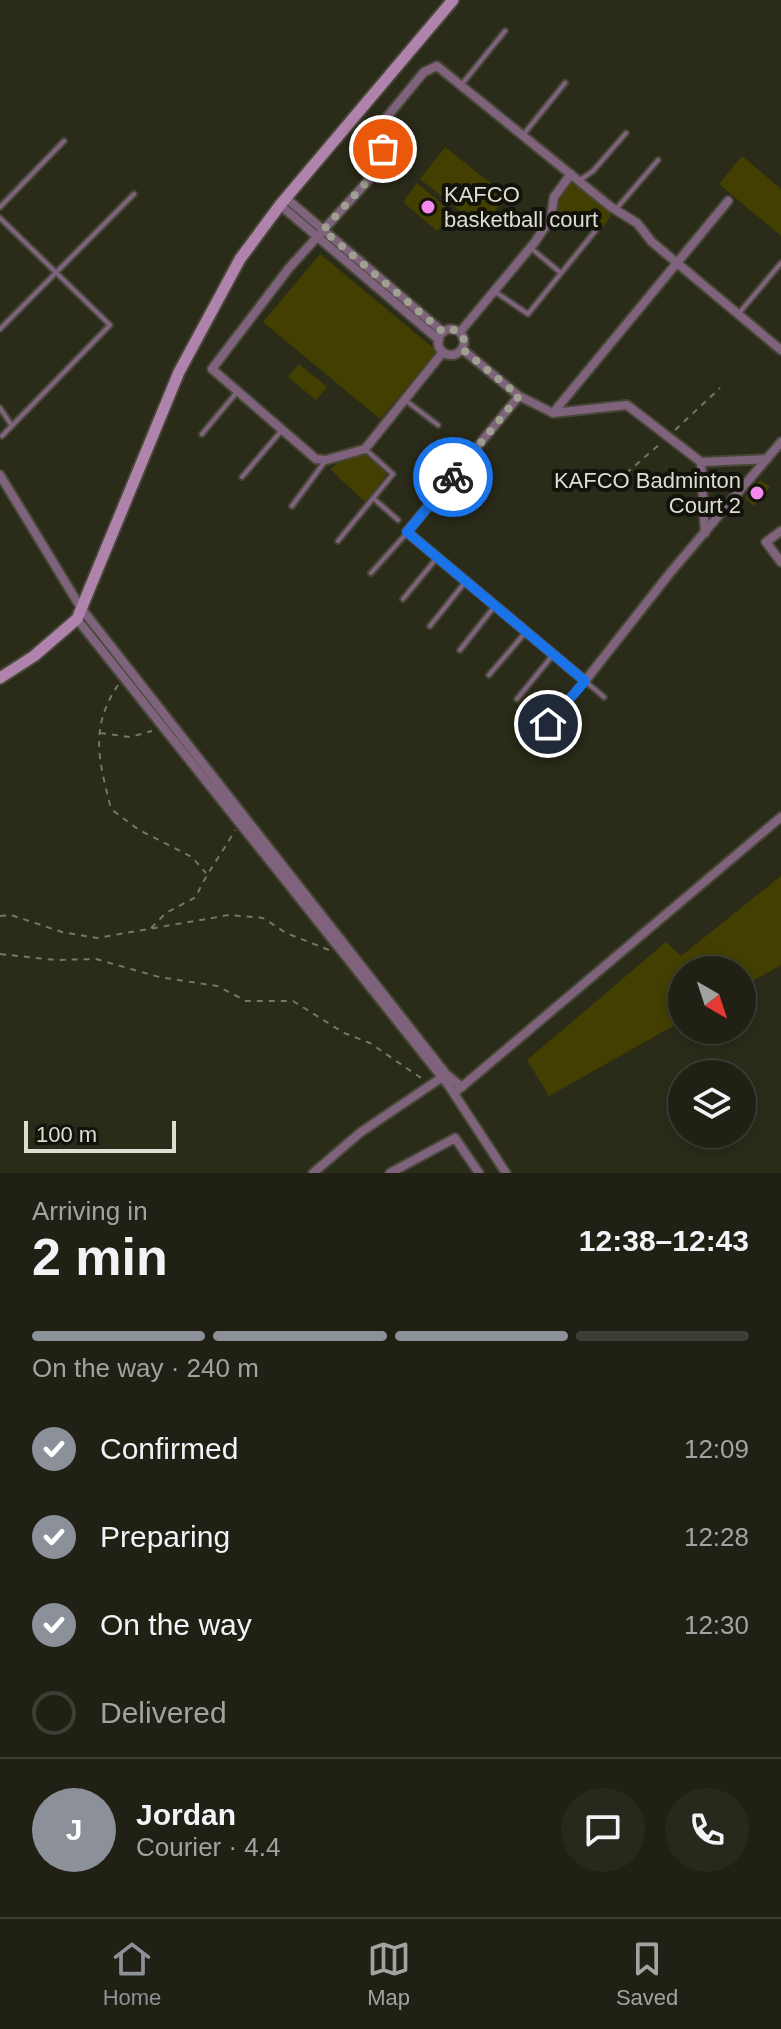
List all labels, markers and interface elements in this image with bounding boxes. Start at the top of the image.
pin [349,115,417,183]
icon: bag [361,127,405,171]
place label: KAFCO basketball court [444,182,598,232]
marker: KAFCO basketball court [419,198,437,216]
courier [413,437,493,517]
icon: bike [431,455,475,499]
place label: KAFCO Badminton Court 2 [554,468,741,518]
marker: KAFCO Badminton Court 2 [748,484,766,502]
pin [514,690,582,758]
icon: home [526,702,570,746]
north arrow [668,956,756,1044]
map controls [668,956,756,1148]
button: layers [668,1060,756,1148]
scale bar [24,1117,176,1153]
text: 100 m [36,1122,97,1147]
text: Arriving in [32,1196,148,1226]
text: 12:38–12:43 [579,1224,749,1257]
text: 2 min [32,1228,168,1286]
text: On the way · 240 m [32,1353,259,1383]
icon: check [32,1427,76,1471]
text: Confirmed [100,1432,238,1465]
text: 12:09 [684,1434,749,1464]
icon: check [32,1515,76,1559]
text: Preparing [100,1520,230,1553]
text: 12:28 [684,1522,749,1552]
icon: check [32,1603,76,1647]
text: On the way [100,1608,252,1641]
text: 12:30 [684,1610,749,1640]
text: Delivered [100,1696,227,1729]
button: chat [561,1788,645,1872]
button: phone [665,1788,749,1872]
text: Jordan [136,1798,236,1831]
text: J [66,1813,82,1846]
text: Courier · 4.4 [136,1832,281,1862]
tab: Home [103,1937,161,2011]
tab: Map [367,1937,411,2011]
tab: Saved [616,1937,678,2011]

